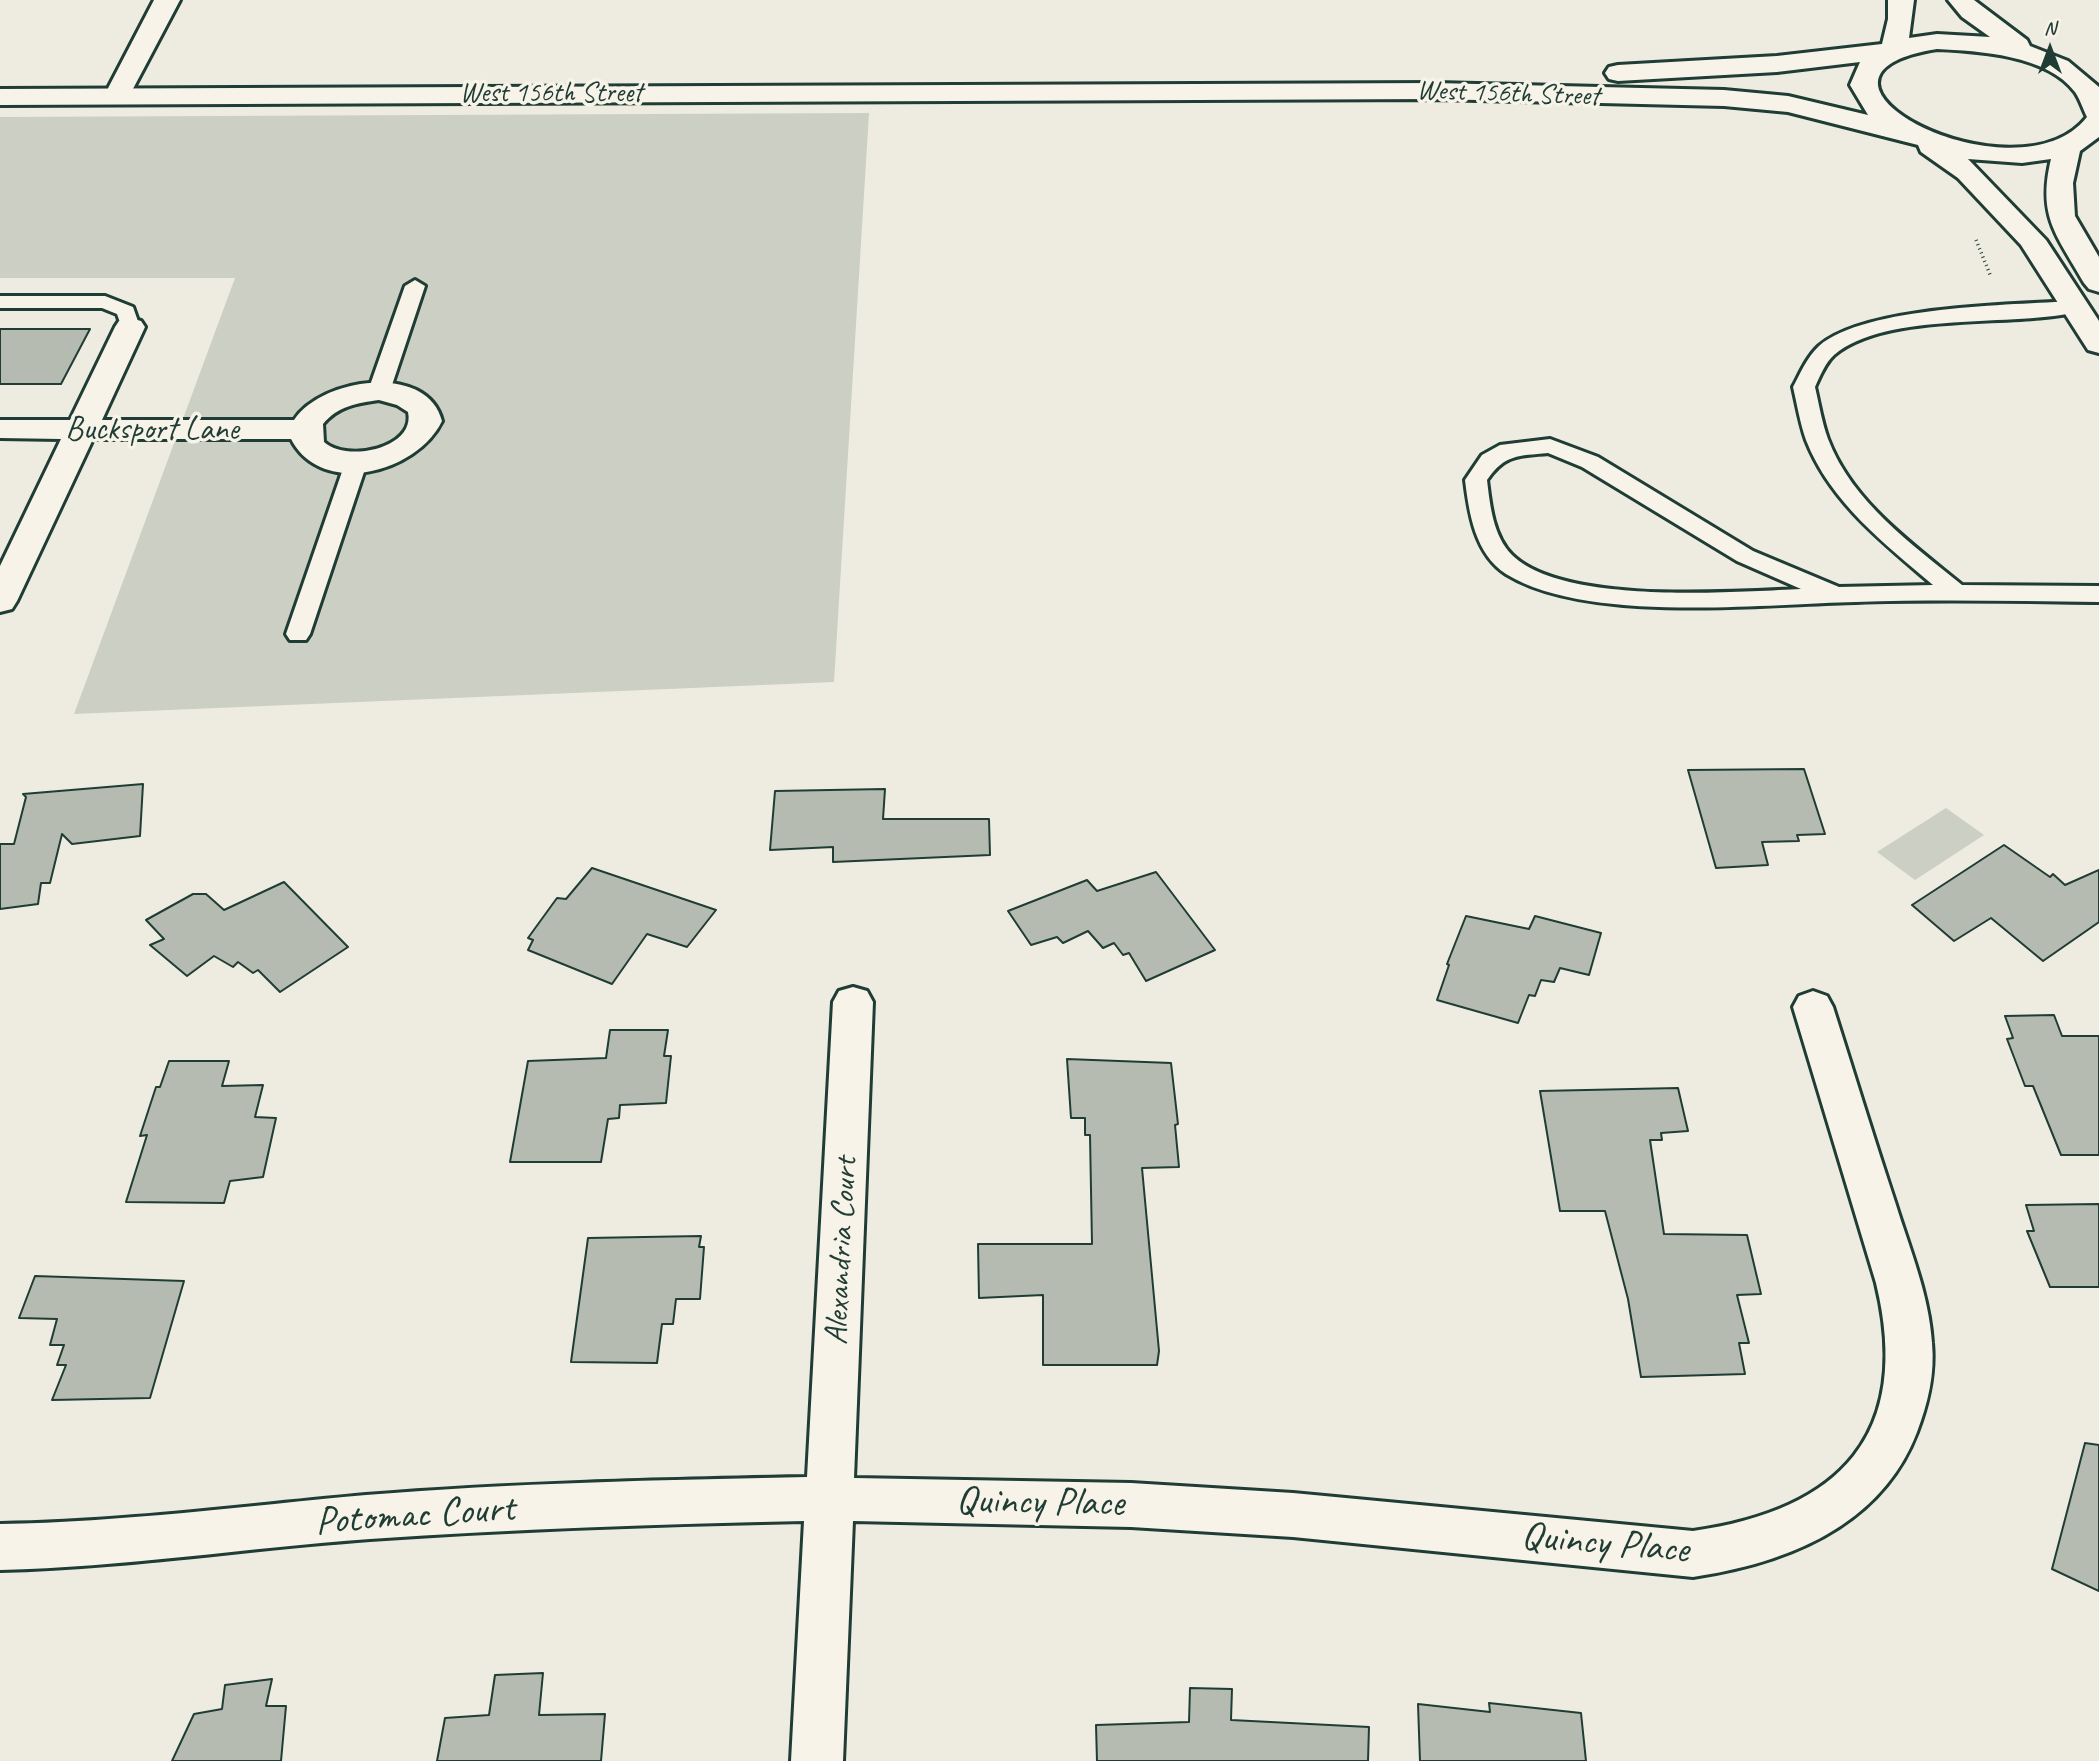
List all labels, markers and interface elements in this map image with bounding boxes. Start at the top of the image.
north arrow [2015,14,2085,84]
text: N [2044,16,2056,40]
street label: West 156th Street [1416,74,1600,114]
street label: West 156th Street [460,77,642,111]
street label: Bucksport Lane [65,410,239,450]
street label: Alexandria Court [817,1156,867,1346]
street label: Quincy Place [956,1478,1124,1528]
street label: Potomac Court [314,1485,516,1547]
street label: Quincy Place [1519,1513,1691,1575]

